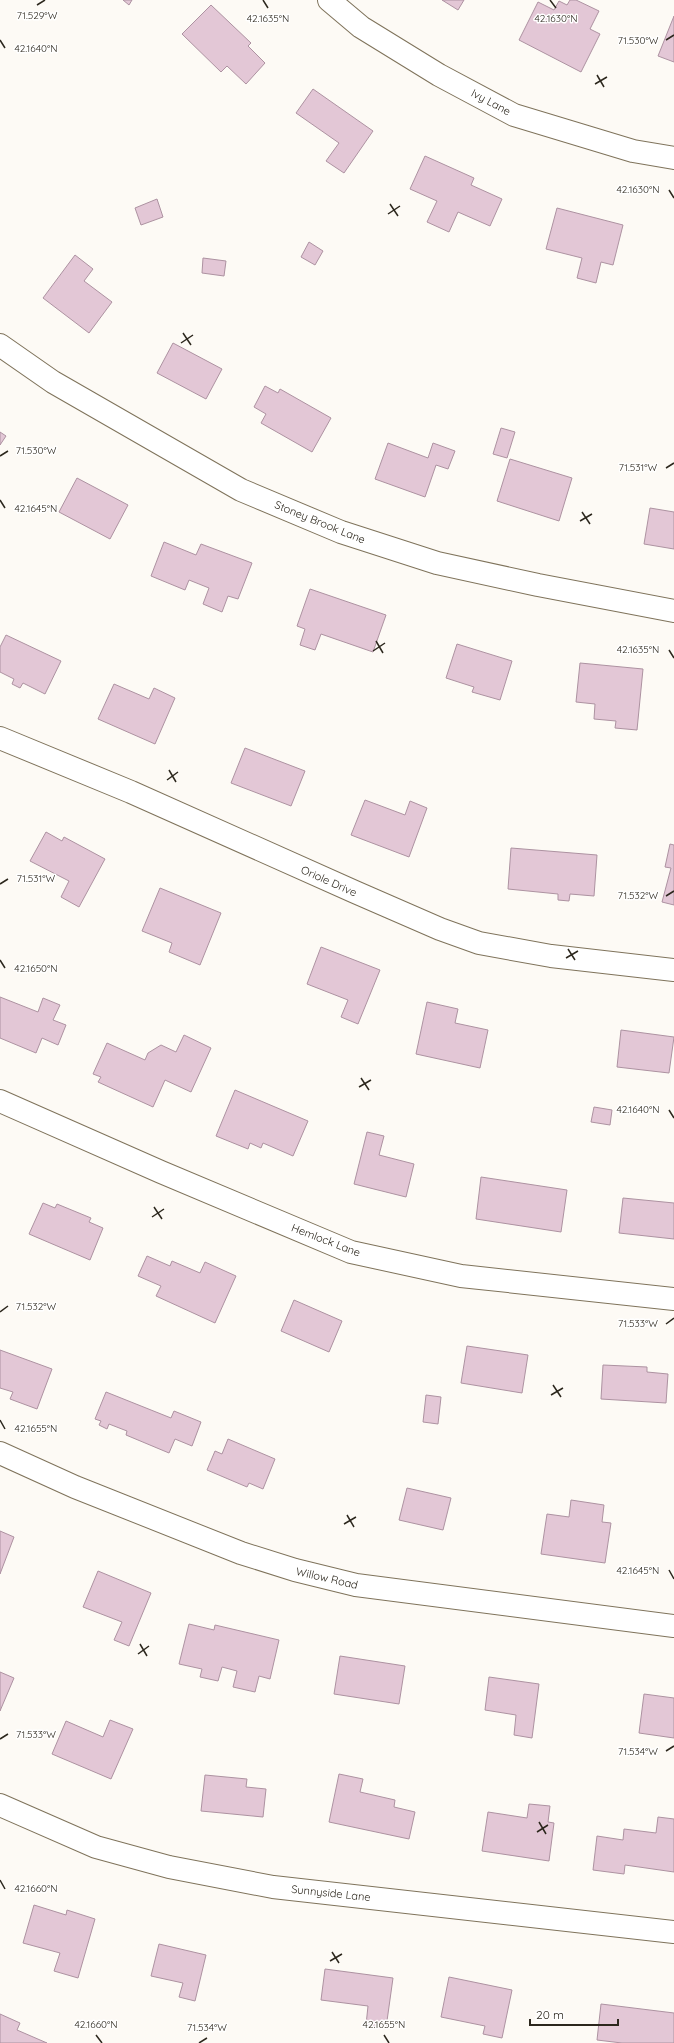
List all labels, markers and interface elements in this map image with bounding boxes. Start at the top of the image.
text: 71.529°W [17,9,58,22]
text: 42.1635°N [247,12,289,25]
text: 42.1630°N [534,12,578,25]
text: 71.530°W [618,34,659,47]
text: 42.1640°N [14,42,58,55]
street label: Ivy Lane [469,86,513,118]
text: 42.1630°N [616,183,660,196]
text: 71.530°W [16,444,57,457]
text: 71.531°W [619,461,658,474]
street label: Stoney Brook Lane [273,497,367,547]
text: 42.1645°N [15,502,57,515]
text: 42.1635°N [617,643,659,656]
street label: Oriole Drive [299,862,359,900]
text: 71.531°W [17,872,56,885]
text: 71.532°W [618,889,659,902]
text: 42.1650°N [14,962,58,975]
text: 42.1640°N [616,1103,660,1116]
street label: Hemlock Lane [289,1220,363,1260]
text: 71.532°W [16,1300,57,1313]
text: 71.533°W [618,1317,658,1330]
text: 42.1655°N [15,1422,57,1435]
street label: Willow Road [295,1564,359,1592]
text: 42.1645°N [617,1564,659,1577]
text: 71.533°W [16,1728,56,1741]
text: 71.534°W [618,1745,658,1758]
text: 42.1660°N [14,1882,58,1895]
street label: Sunnyside Lane [291,1882,371,1904]
scale bar [530,2001,618,2027]
text: 20 m [536,2007,564,2022]
text: 42.1660°N [74,2018,118,2031]
text: 42.1655°N [363,2018,405,2031]
text: 71.534°W [187,2021,227,2034]

